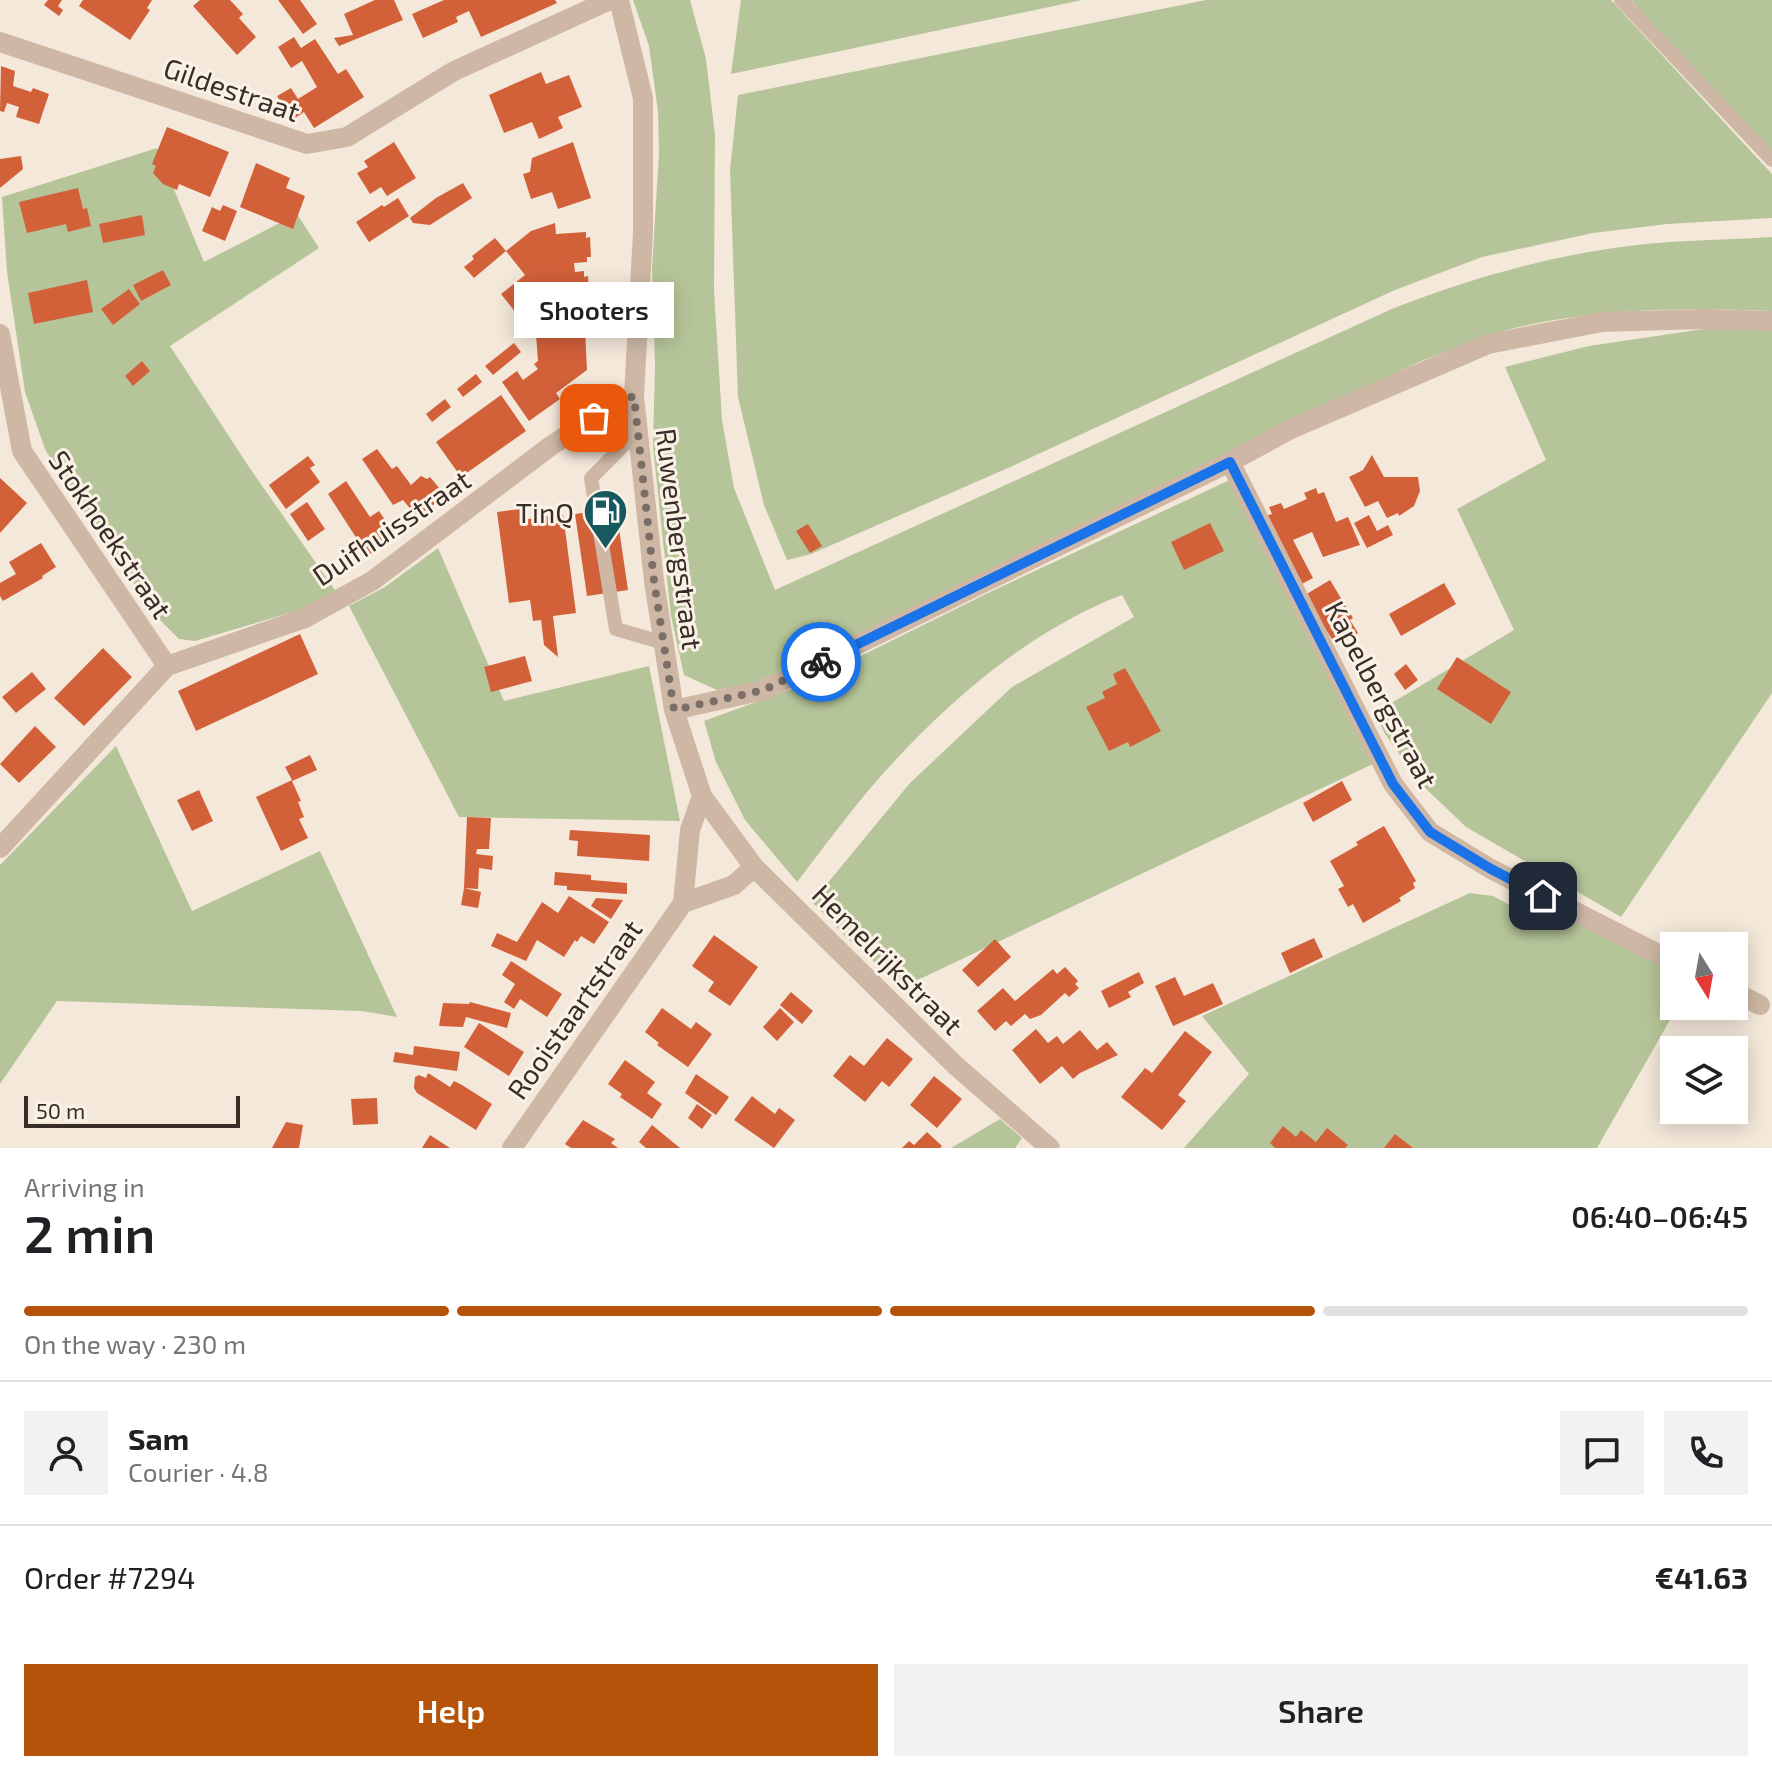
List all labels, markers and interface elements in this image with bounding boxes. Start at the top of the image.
street label: Gildestraat [160,50,304,128]
callout: Shooters [514,282,674,338]
text: Shooters [539,294,649,325]
pin [560,384,628,452]
icon: bag [572,396,616,440]
street label: Ruwenbergstraat [650,426,710,652]
street label: Stokhoekstraat [42,444,180,624]
street label: Duifhuisstraat [306,462,476,592]
fuel station icon: TinQ [581,488,629,551]
place label: TinQ [516,495,574,529]
street label: Kapelbergstraat [1318,595,1446,793]
courier [781,622,861,702]
icon: bike [799,640,843,684]
pin [1509,862,1577,930]
icon: home [1521,874,1565,918]
street label: Hemelrijkstraat [806,877,970,1041]
street label: Rooistaartstraat [500,913,648,1105]
north arrow [1660,932,1748,1020]
map controls [1660,932,1748,1124]
button: layers [1660,1036,1748,1124]
scale bar [24,1092,240,1128]
text: 50 m [36,1097,85,1123]
text: Arriving in [24,1171,145,1202]
text: 06:40–06:45 [1571,1198,1748,1234]
text: 2 min [24,1201,155,1263]
text: On the way · 230 m [24,1328,246,1359]
button: person [24,1411,108,1495]
button: chat [1560,1411,1644,1495]
button: phone [1664,1411,1748,1495]
text: Sam [128,1420,189,1456]
text: Courier · 4.8 [128,1456,269,1487]
text: Order #7294 [24,1559,196,1595]
text: €41.63 [1655,1559,1748,1595]
button: Help [24,1664,878,1756]
button: Share [894,1664,1748,1756]

